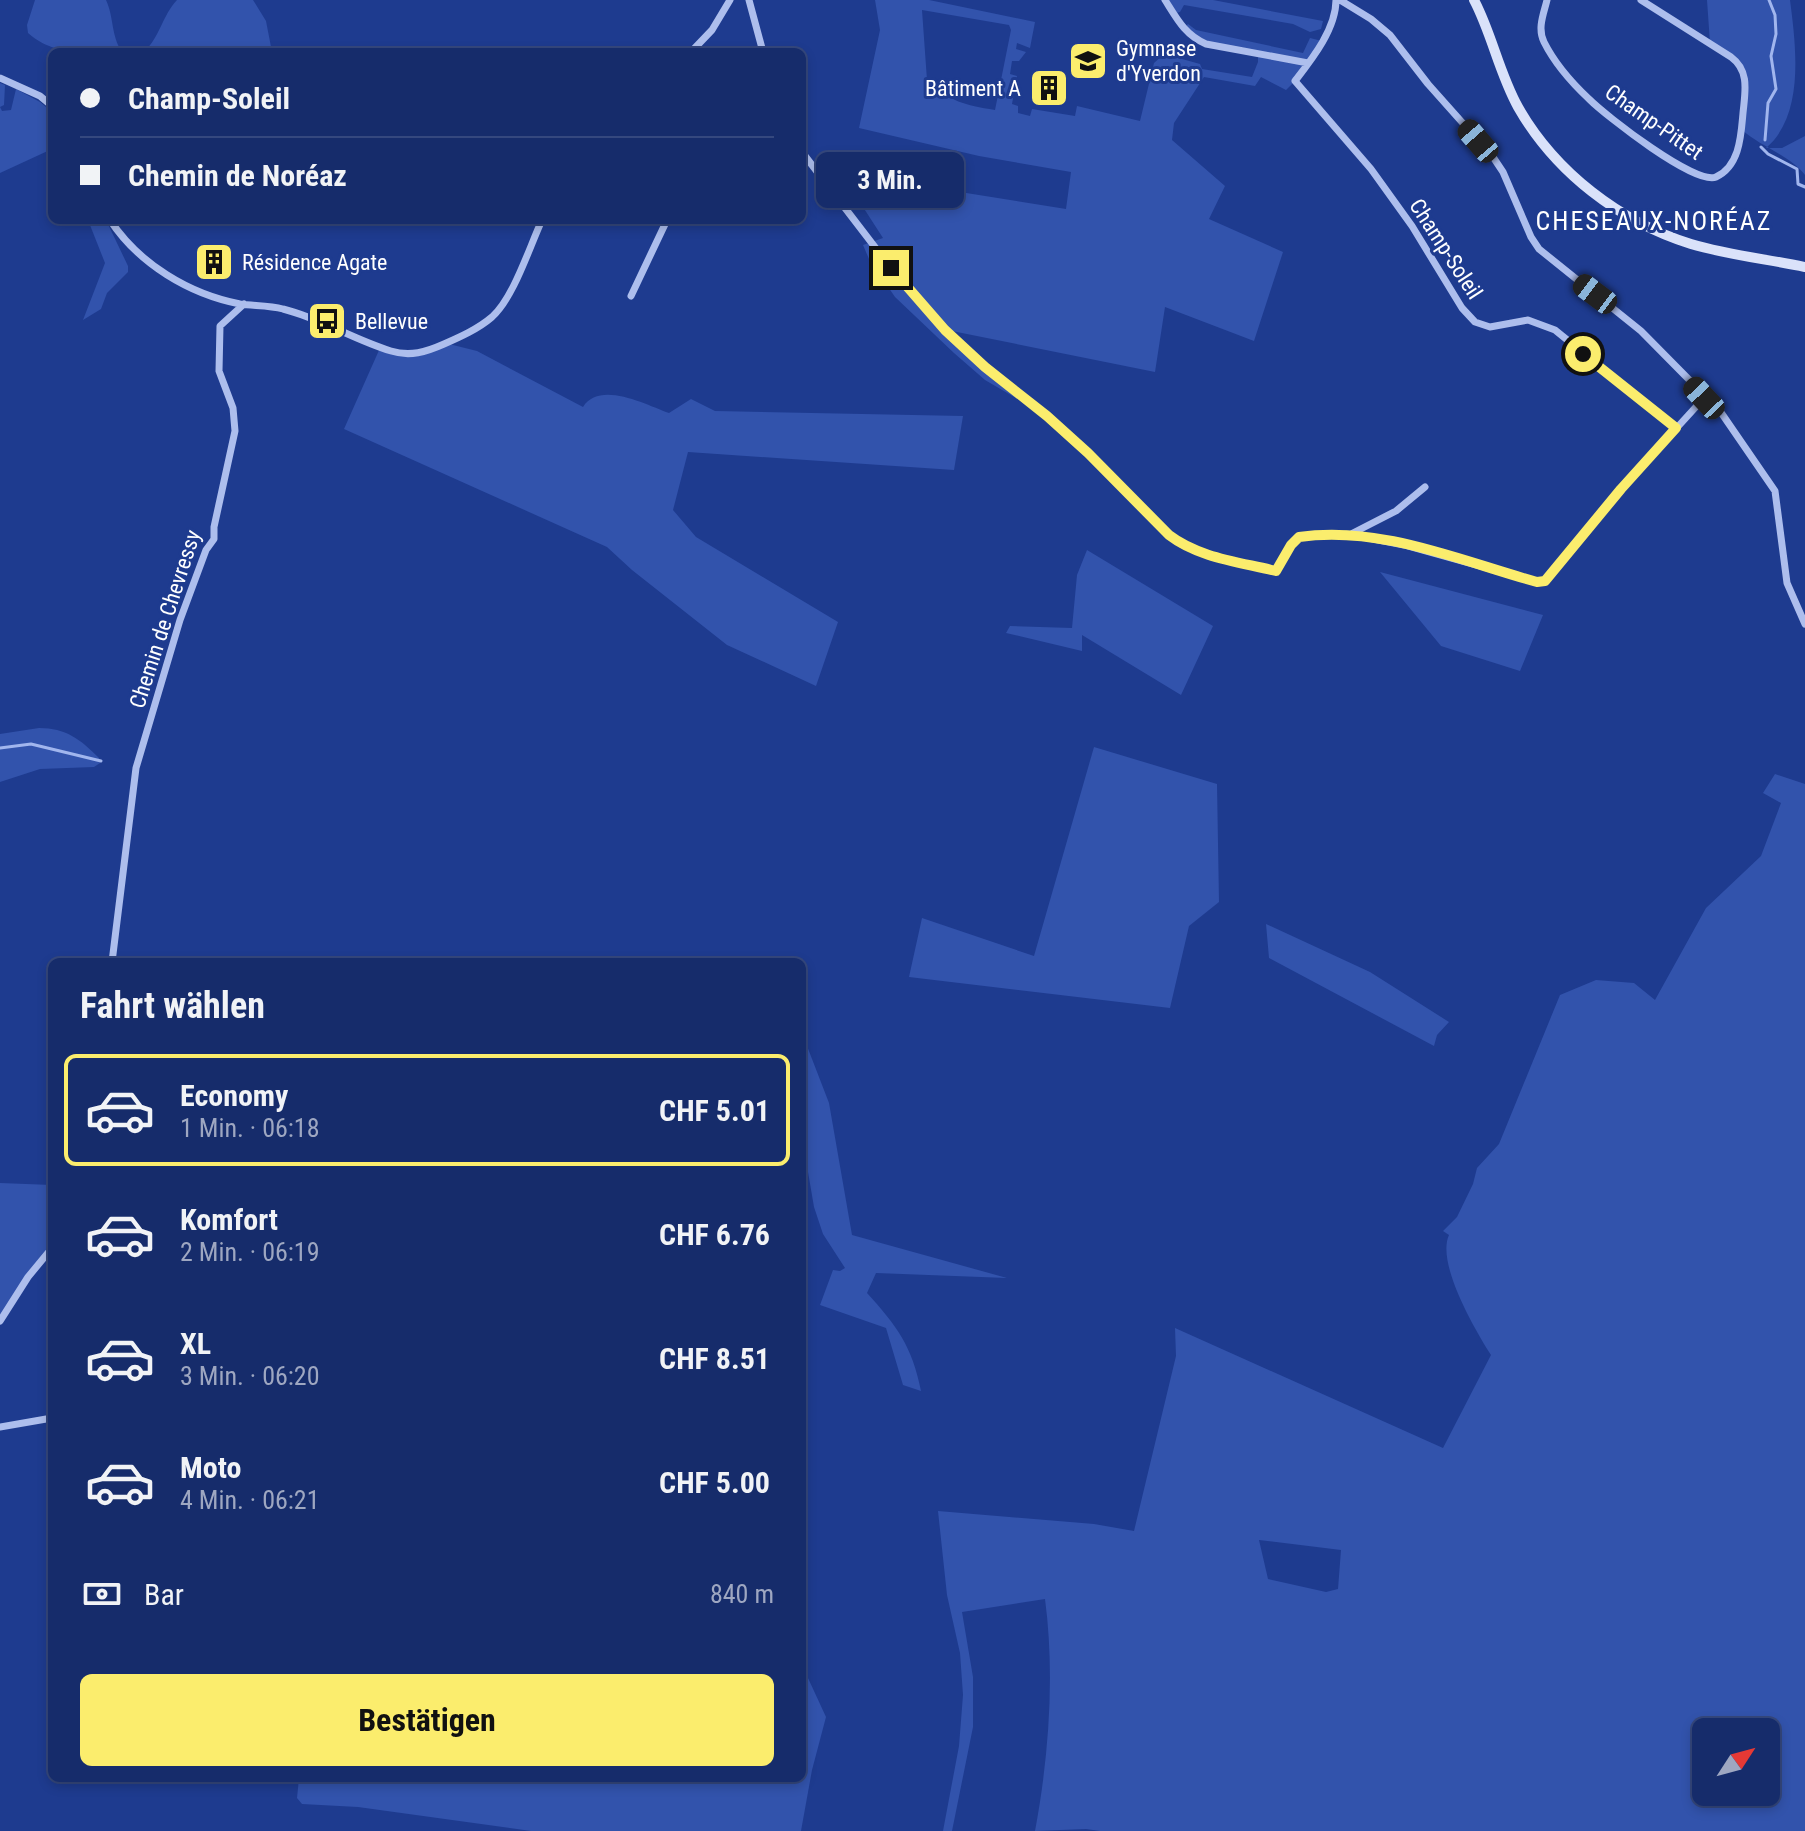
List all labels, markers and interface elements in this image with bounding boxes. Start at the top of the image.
place label: Gymnase d'Yverdon [1116,36,1201,86]
school or university icon: Gymnase d'Yverdon [1067,40,1109,82]
building icon: Bâtiment A [1028,67,1070,109]
place label: Bâtiment A [925,76,1021,101]
street label: Champ-Pittet [1600,79,1708,165]
text: Champ-Soleil [128,81,290,116]
car [1453,115,1503,167]
callout: 3 Min. [817,152,965,208]
text: Chemin de Noréaz [128,158,347,193]
text: 3 Min. [857,165,923,195]
street label: Champ-Soleil [1404,194,1488,304]
district label: CHESEAUX-NORÉAZ [1536,206,1772,236]
building icon: Résidence Agate [193,241,235,283]
place label: Résidence Agate [242,250,387,275]
route end [873,250,909,286]
car [1569,270,1621,318]
bus stop icon: Bellevue [306,300,348,342]
place label: Bellevue [355,309,428,334]
route start [1565,336,1601,372]
car [1679,372,1729,424]
street label: Chemin de Chevressy [124,527,206,711]
text: Fahrt wählen [80,985,265,1027]
icon: car [84,1074,156,1146]
text: Economy [180,1078,288,1113]
text: CHF 5.01 [659,1093,770,1128]
text: 1 Min. · 06:18 [180,1113,320,1143]
icon: car [84,1198,156,1270]
text: Komfort [180,1202,278,1237]
text: CHF 6.76 [659,1217,770,1252]
text: 2 Min. · 06:19 [180,1237,320,1267]
icon: car [84,1322,156,1394]
text: XL [180,1326,211,1361]
text: CHF 8.51 [659,1341,770,1376]
text: 3 Min. · 06:20 [180,1361,320,1391]
icon: car [84,1446,156,1518]
text: Moto [180,1450,241,1485]
text: CHF 5.00 [659,1465,770,1500]
text: 4 Min. · 06:21 [180,1485,320,1515]
icon: cash [80,1572,124,1616]
text: Bar [144,1577,184,1612]
text: 840 m [710,1579,774,1609]
button: Bestätigen [80,1674,774,1766]
north arrow [1692,1718,1780,1806]
map controls [1692,1718,1780,1806]

